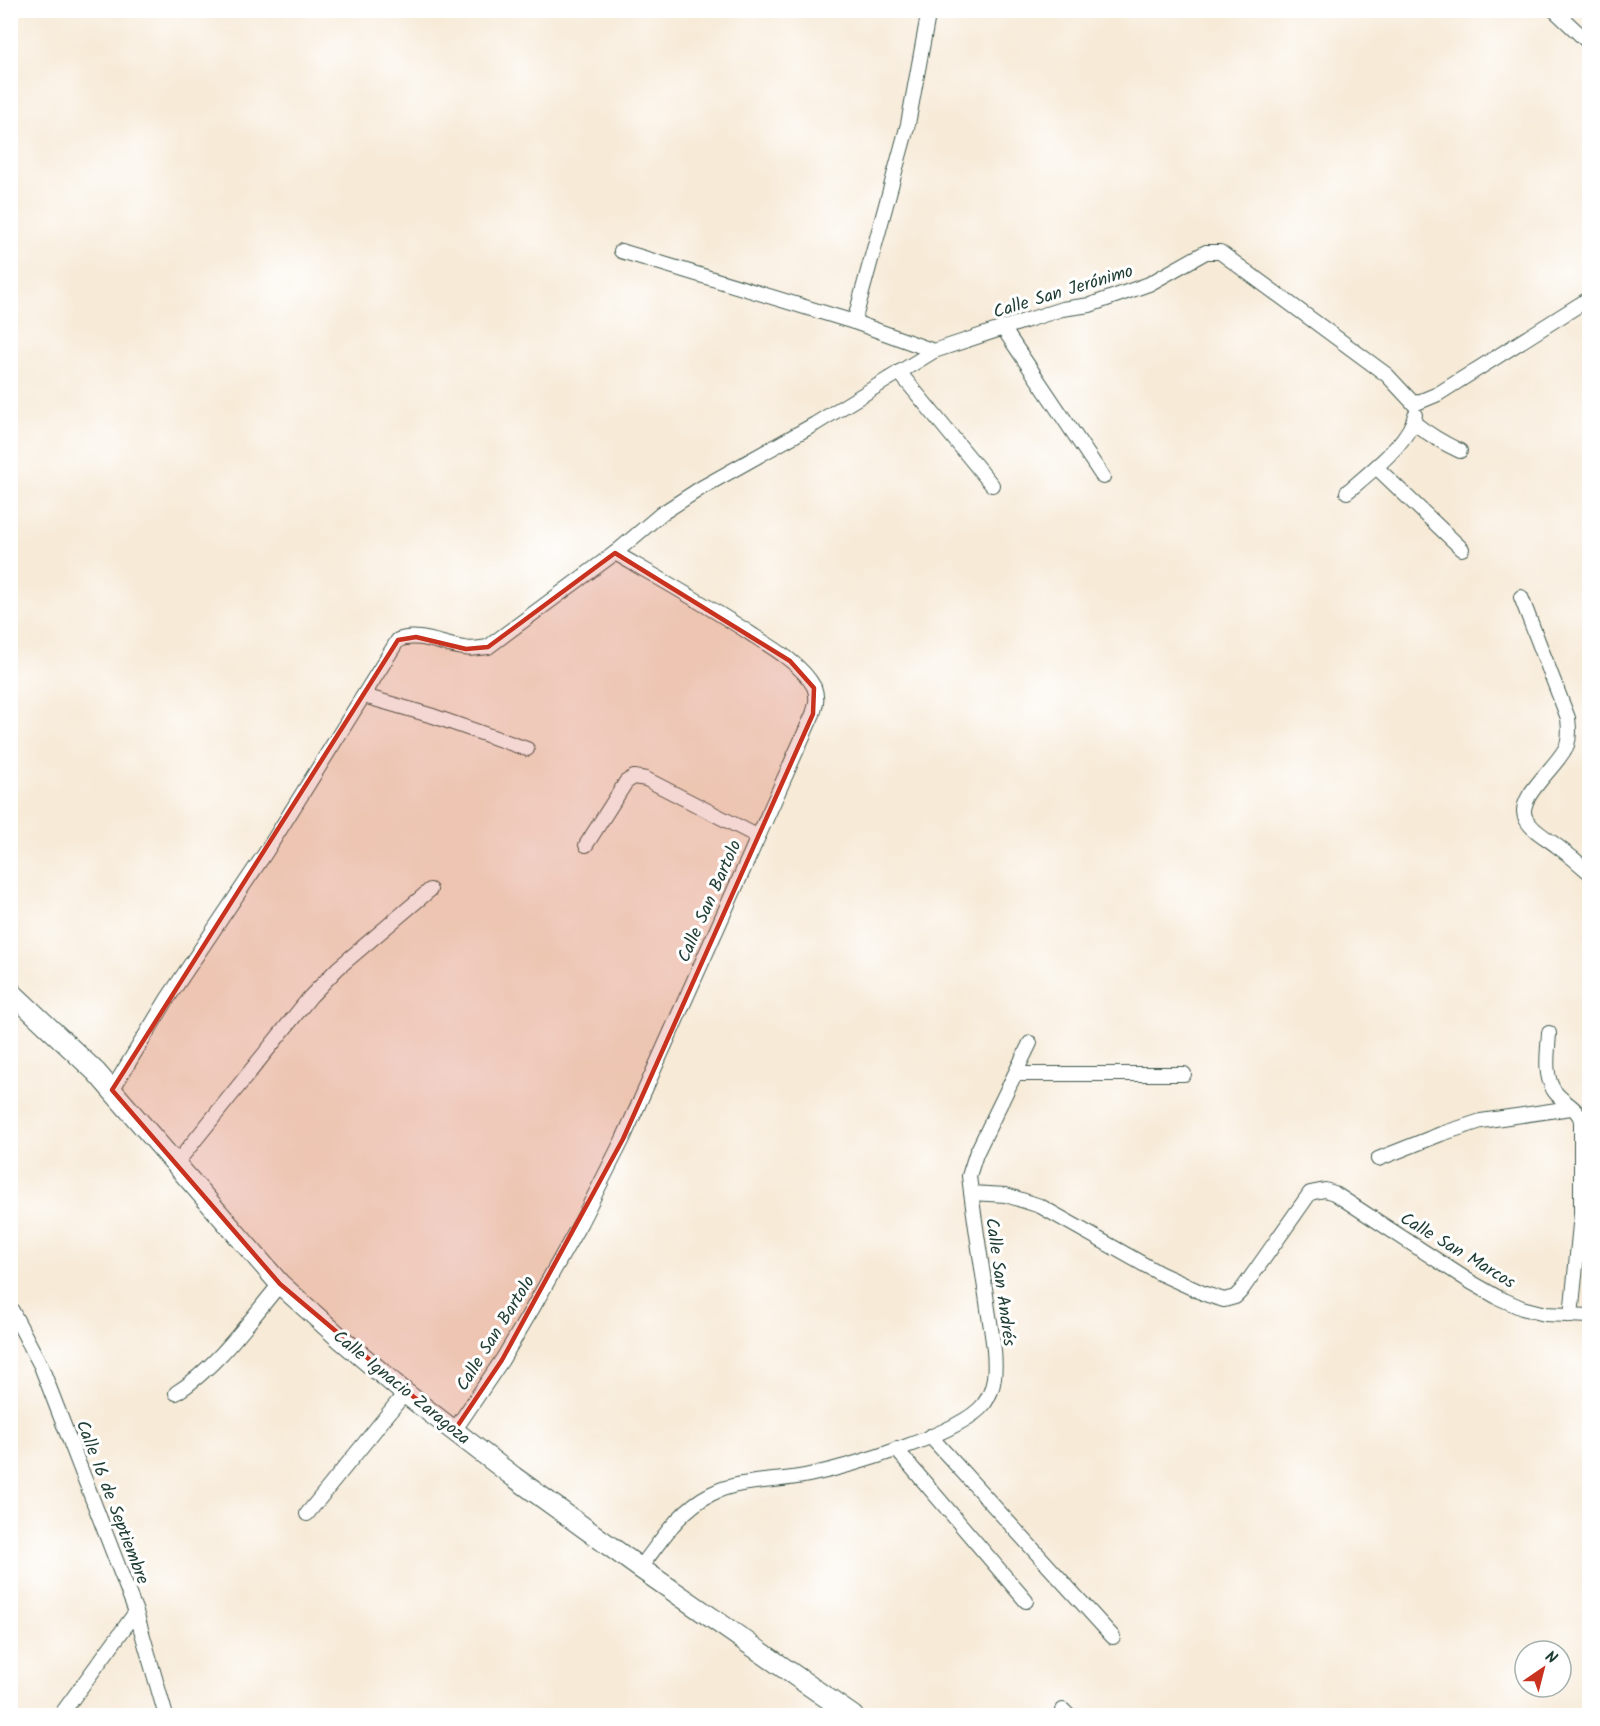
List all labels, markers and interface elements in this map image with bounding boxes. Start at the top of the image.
street label: Calle San Jerónimo [990,257,1137,328]
street label: Calle San Bartolo [670,836,750,968]
street label: Calle San Marcos [1394,1205,1521,1298]
street label: Calle San Andrés [976,1216,1023,1349]
street label: Calle San Bartolo [449,1270,543,1397]
street label: Calle Ignacio Zaragoza [326,1323,476,1453]
street label: Calle 16 de Septiembre [67,1416,156,1589]
north arrow [1513,1639,1573,1699]
text: N [1539,1645,1562,1671]

